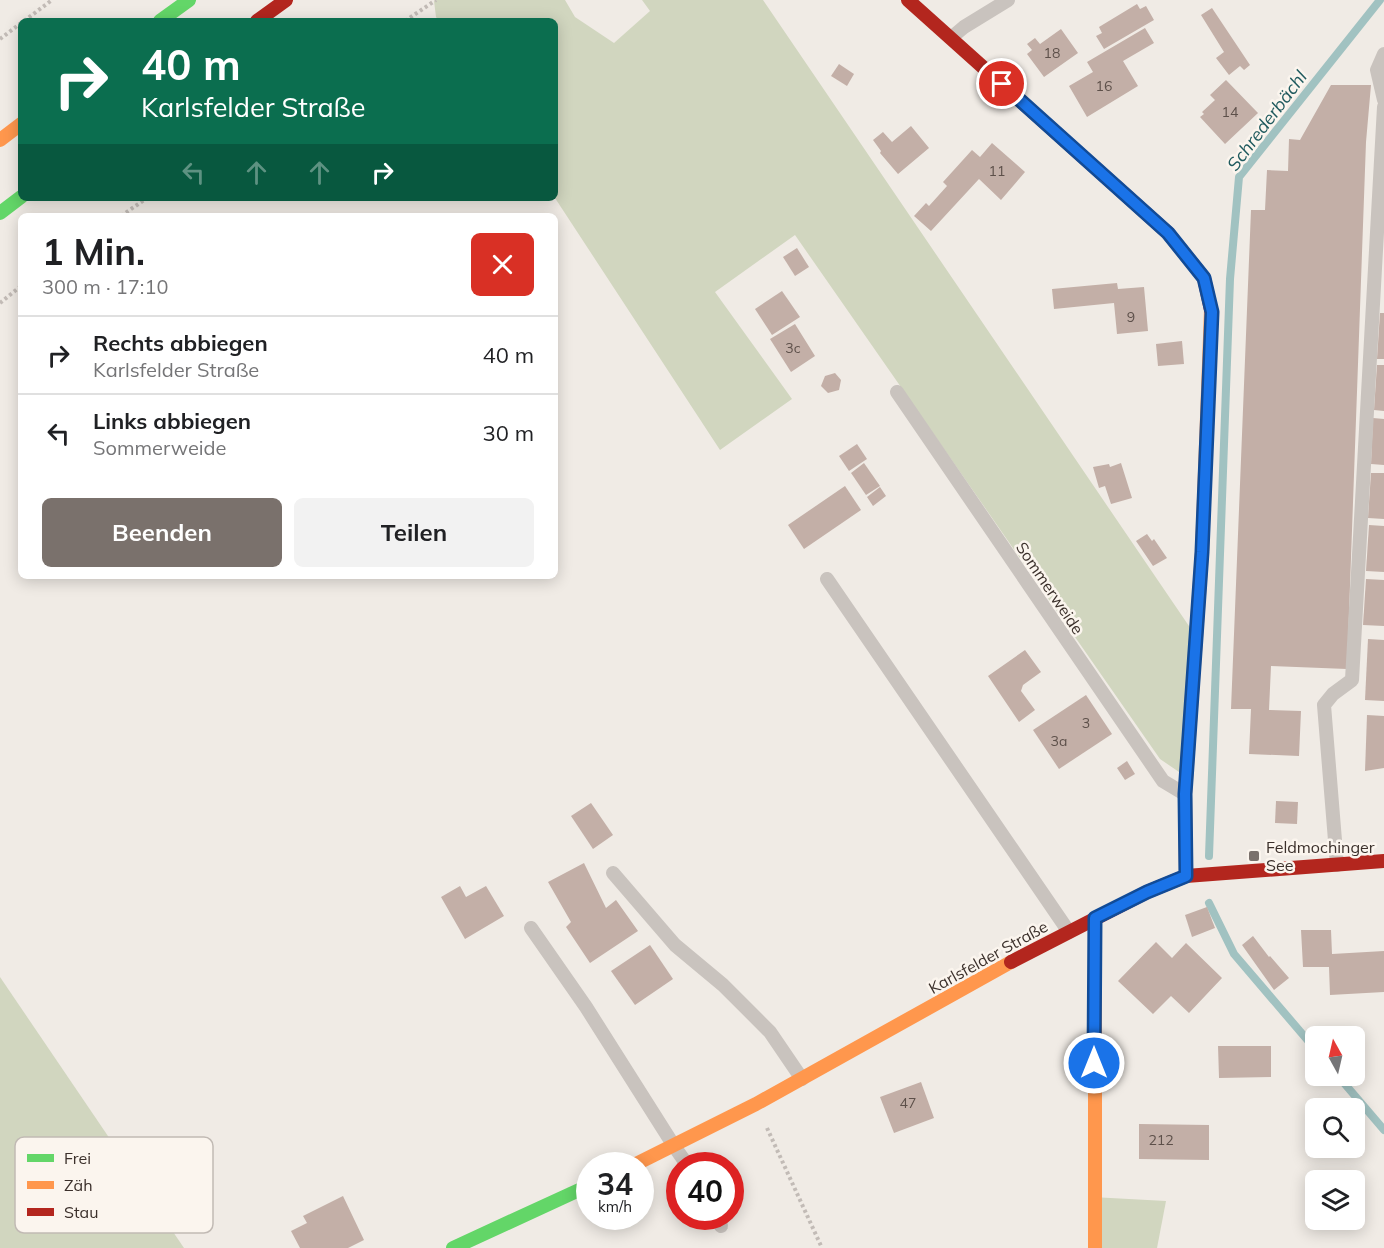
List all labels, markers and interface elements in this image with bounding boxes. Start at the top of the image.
text: 40 m [141,38,241,91]
icon: right [42,42,120,120]
house number: 18 [1044,44,1060,62]
pin [976,58,1027,109]
water label: Schrederbächl [1222,66,1312,175]
icon: arrive [985,67,1018,100]
house number: 16 [1096,77,1112,95]
text: Karlsfelder Straße [141,90,365,124]
house number: 14 [1222,103,1239,121]
icon: left [177,156,210,189]
icon: ahead [240,156,273,189]
icon: ahead [303,156,336,189]
icon: right [366,156,399,189]
house number: 11 [989,162,1005,180]
text: 1 Min. [42,229,145,274]
button: close [471,233,534,296]
text: 300 m · 17:10 [42,274,168,299]
house number: 9 [1127,308,1135,326]
text: Rechts abbiegen [93,329,268,357]
icon: right [42,339,75,372]
house number: 3c [785,339,801,357]
text: 40 m [483,341,534,369]
text: Karlsfelder Straße [93,357,259,382]
text: Links abbiegen [93,407,251,435]
icon: left [42,417,75,450]
text: 30 m [483,419,534,447]
text: Sommerweide [93,435,227,460]
button: Beenden [42,498,282,567]
button: Teilen [294,498,534,567]
street label: Sommerweide [1012,538,1088,638]
house number: 3 [1082,714,1090,732]
house number: 3a [1051,732,1067,750]
place label: Feldmochinger See [1266,837,1375,875]
marker: Feldmochinger See [1247,849,1261,863]
street label: Karlsfelder Straße [925,916,1051,998]
north arrow [1305,1026,1365,1086]
map controls [1305,1026,1365,1230]
position arrow [1062,1031,1126,1095]
house number: 47 [900,1094,916,1112]
button: search [1305,1098,1365,1158]
house number: 212 [1148,1131,1174,1149]
legend [15,1137,213,1233]
text: Frei [64,1148,91,1168]
speed limit sign: 40 [666,1152,744,1230]
text: 34 [597,1165,633,1203]
button: layers [1305,1170,1365,1230]
text: Zäh [64,1175,93,1195]
text: km/h [598,1197,632,1216]
text: Stau [64,1202,98,1222]

